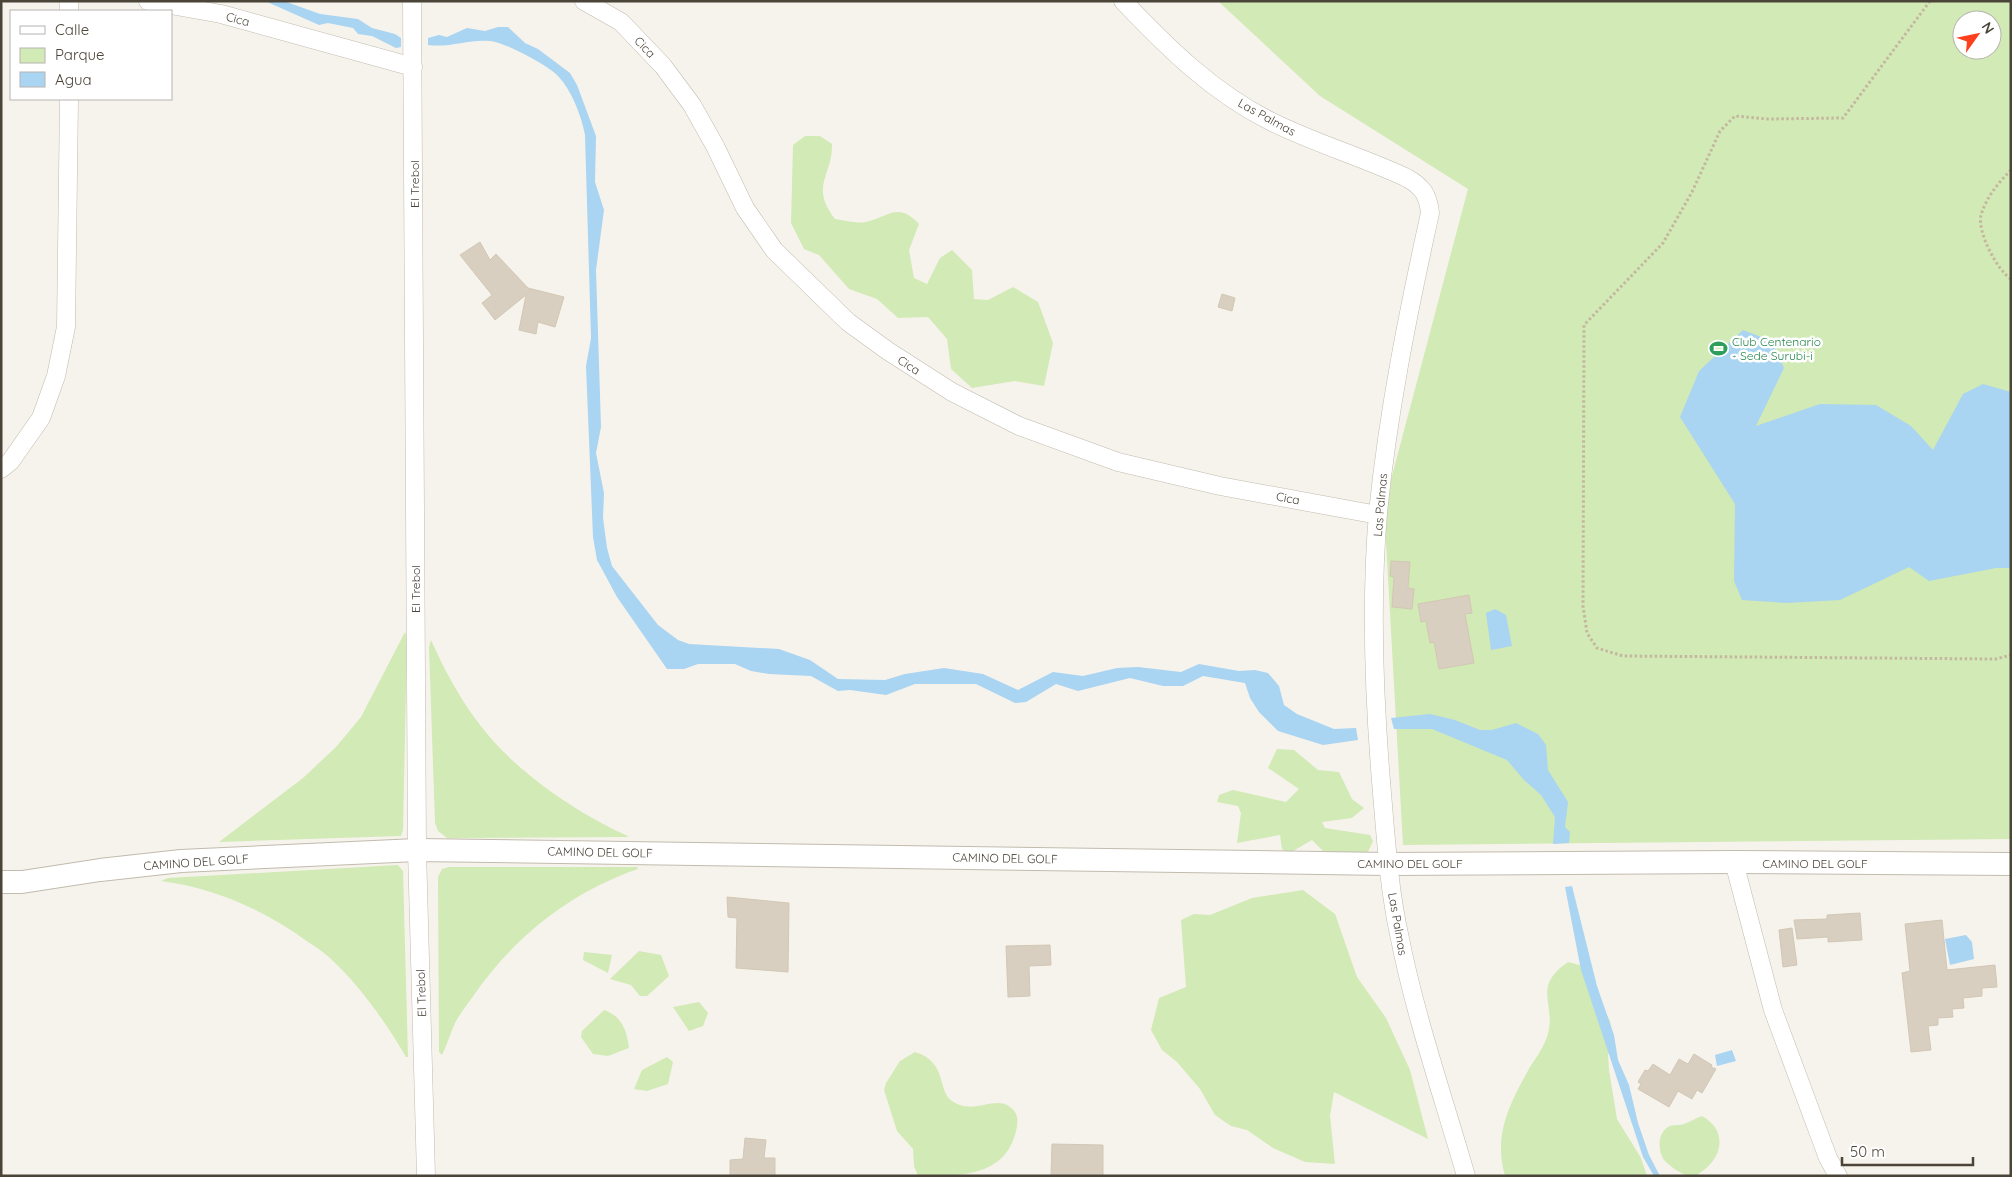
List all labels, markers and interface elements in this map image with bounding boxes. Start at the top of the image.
street label: Cica [225,9,251,29]
legend [10,10,172,100]
north arrow [1952,10,2002,60]
text: N [1978,19,1998,37]
text: Calle [55,20,89,39]
street label: Cica [631,33,659,61]
text: Parque [55,45,105,64]
text: Agua [55,70,92,89]
street label: Las Palmas [1236,95,1299,139]
street label: El Trebol [407,160,422,208]
place label: Club Centenario - Sede Surubi-i [1732,334,1821,363]
sports icon: Club Centenario - Sede Surubi-i [1708,338,1728,358]
street label: Cica [895,352,923,378]
street label: Las Palmas [1370,472,1390,537]
street label: Cica [1275,489,1301,507]
street label: El Trebol [408,565,423,613]
street label: CAMINO DEL GOLF [547,844,653,860]
street label: CAMINO DEL GOLF [952,850,1058,866]
street label: CAMINO DEL GOLF [143,851,249,873]
street label: CAMINO DEL GOLF [1357,856,1463,871]
street label: CAMINO DEL GOLF [1762,856,1868,871]
street label: Las Palmas [1385,891,1411,957]
street label: El Trebol [413,969,429,1017]
scale bar [1842,1134,1973,1166]
text: 50 m [1850,1142,1885,1161]

